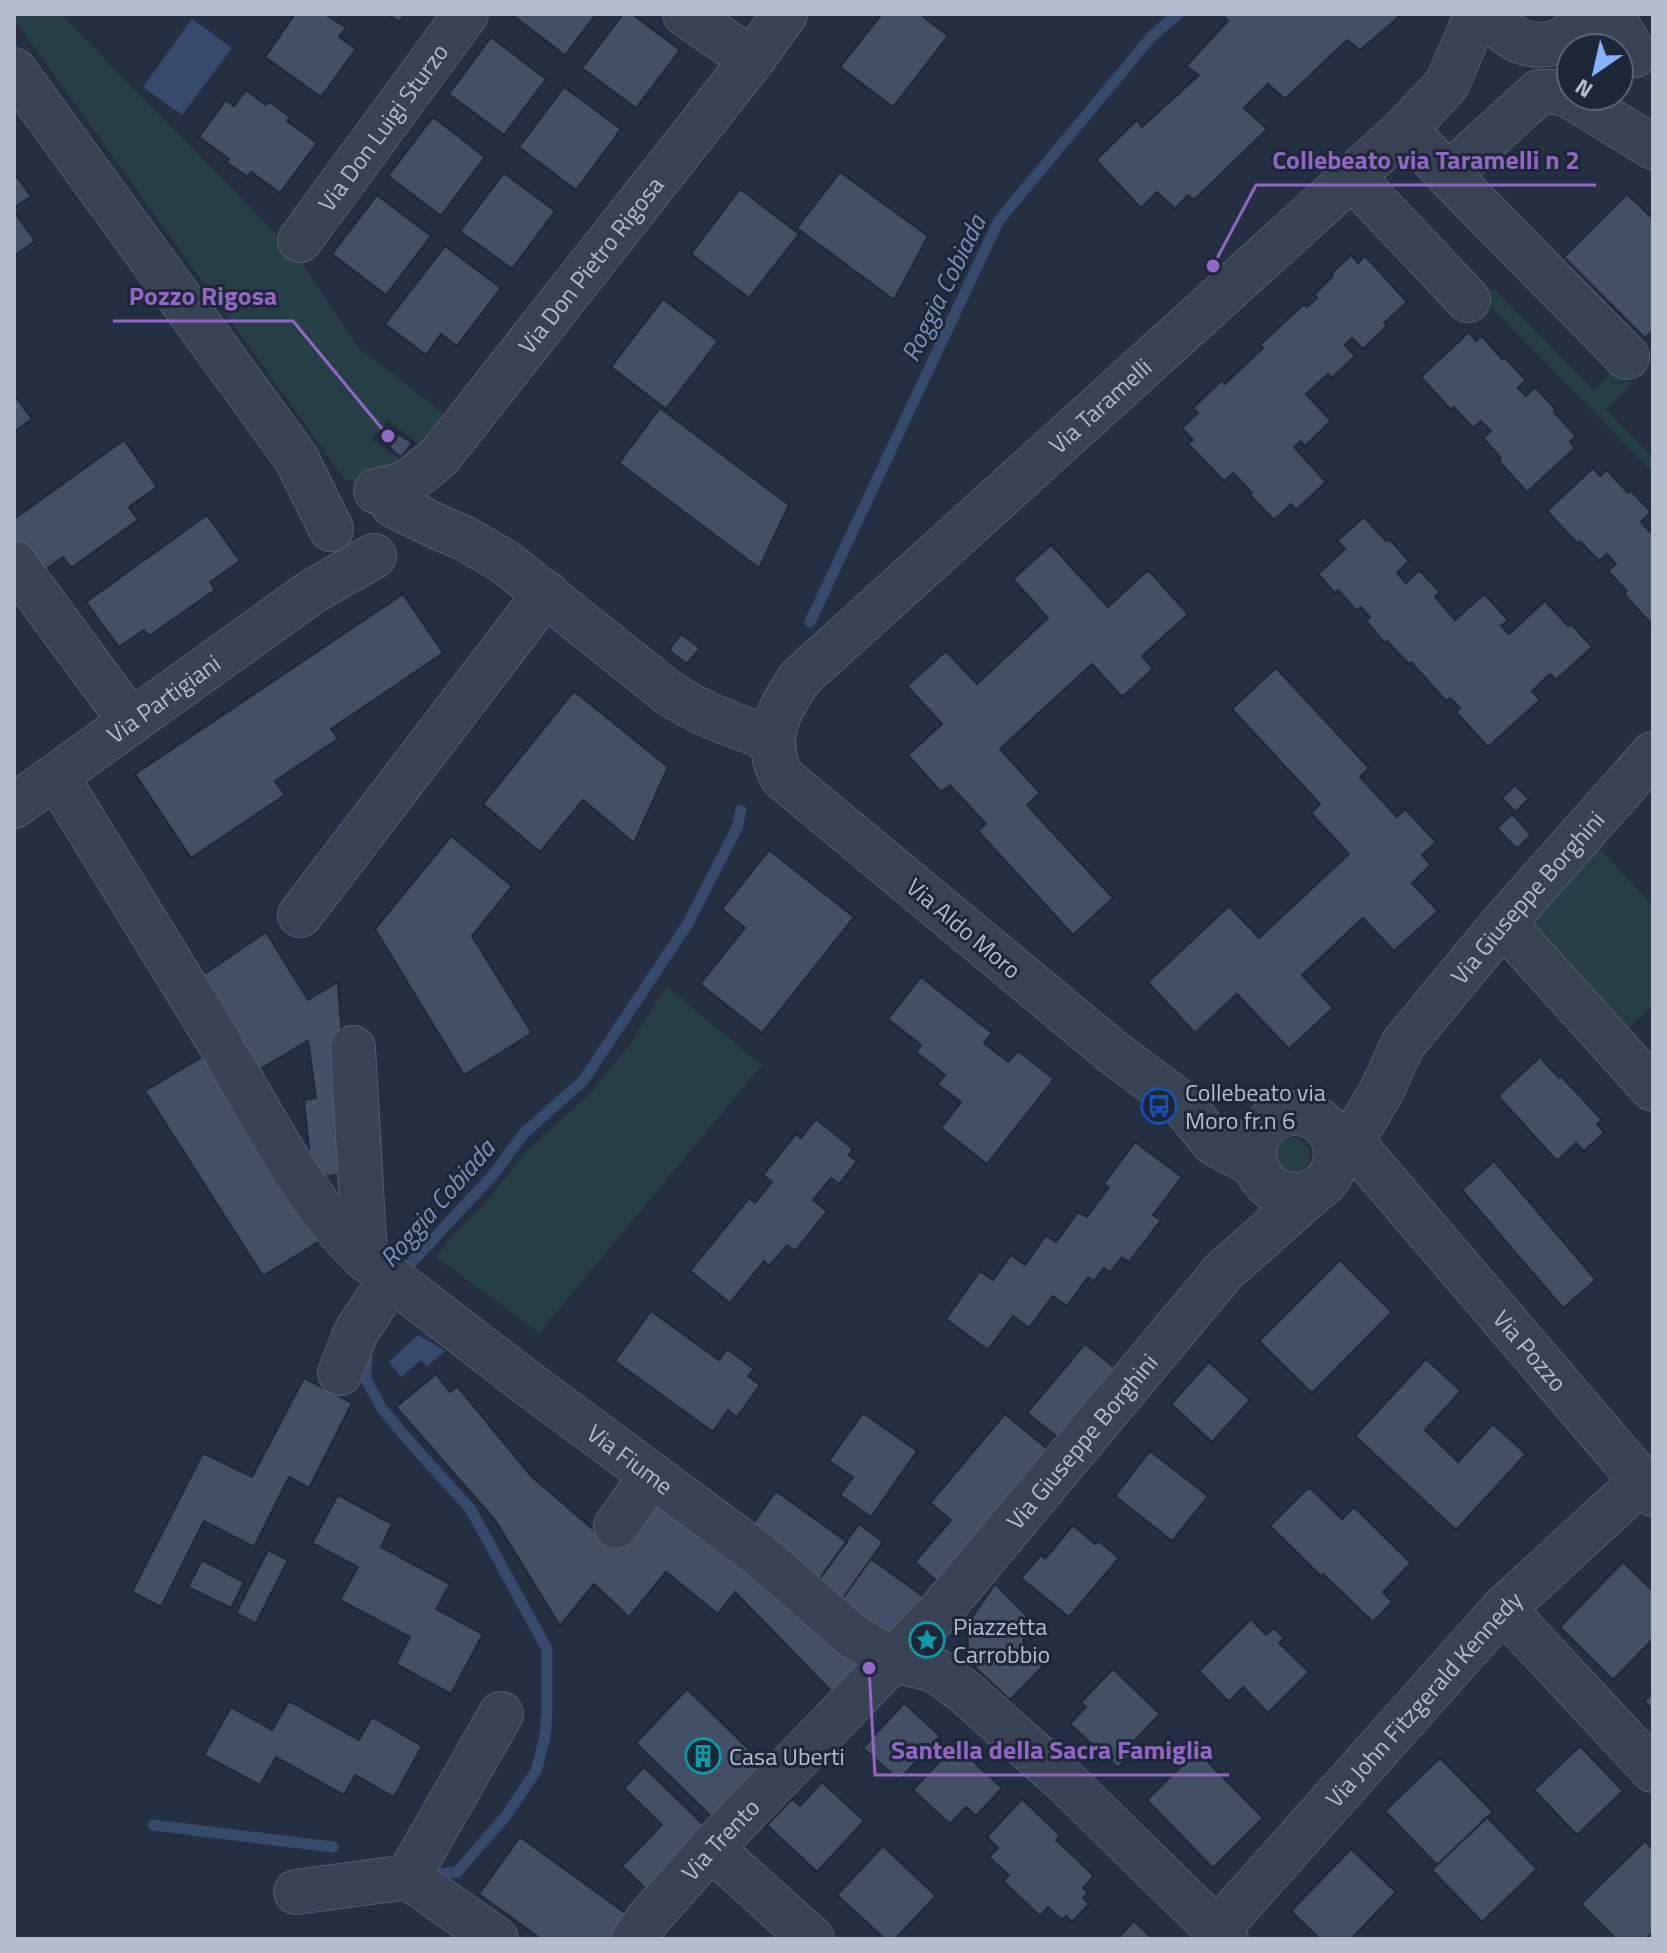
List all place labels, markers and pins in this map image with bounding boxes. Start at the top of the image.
callout: Collebeato via Taramelli n 2 [1256,135,1596,185]
callout: Pozzo Rigosa [113,271,293,321]
place label: Collebeato via Moro fr.n 6 [1185,1074,1326,1138]
bus stop icon: Collebeato via Moro fr.n 6 [1140,1087,1178,1125]
place label: Piazzetta Carrobbio [953,1608,1050,1672]
place icon: Piazzetta Carrobbio [908,1621,946,1659]
callout: Santella della Sacra Famiglia [875,1725,1229,1775]
building icon: Casa Uberti [684,1737,722,1775]
place label: Casa Uberti [729,1738,845,1774]

